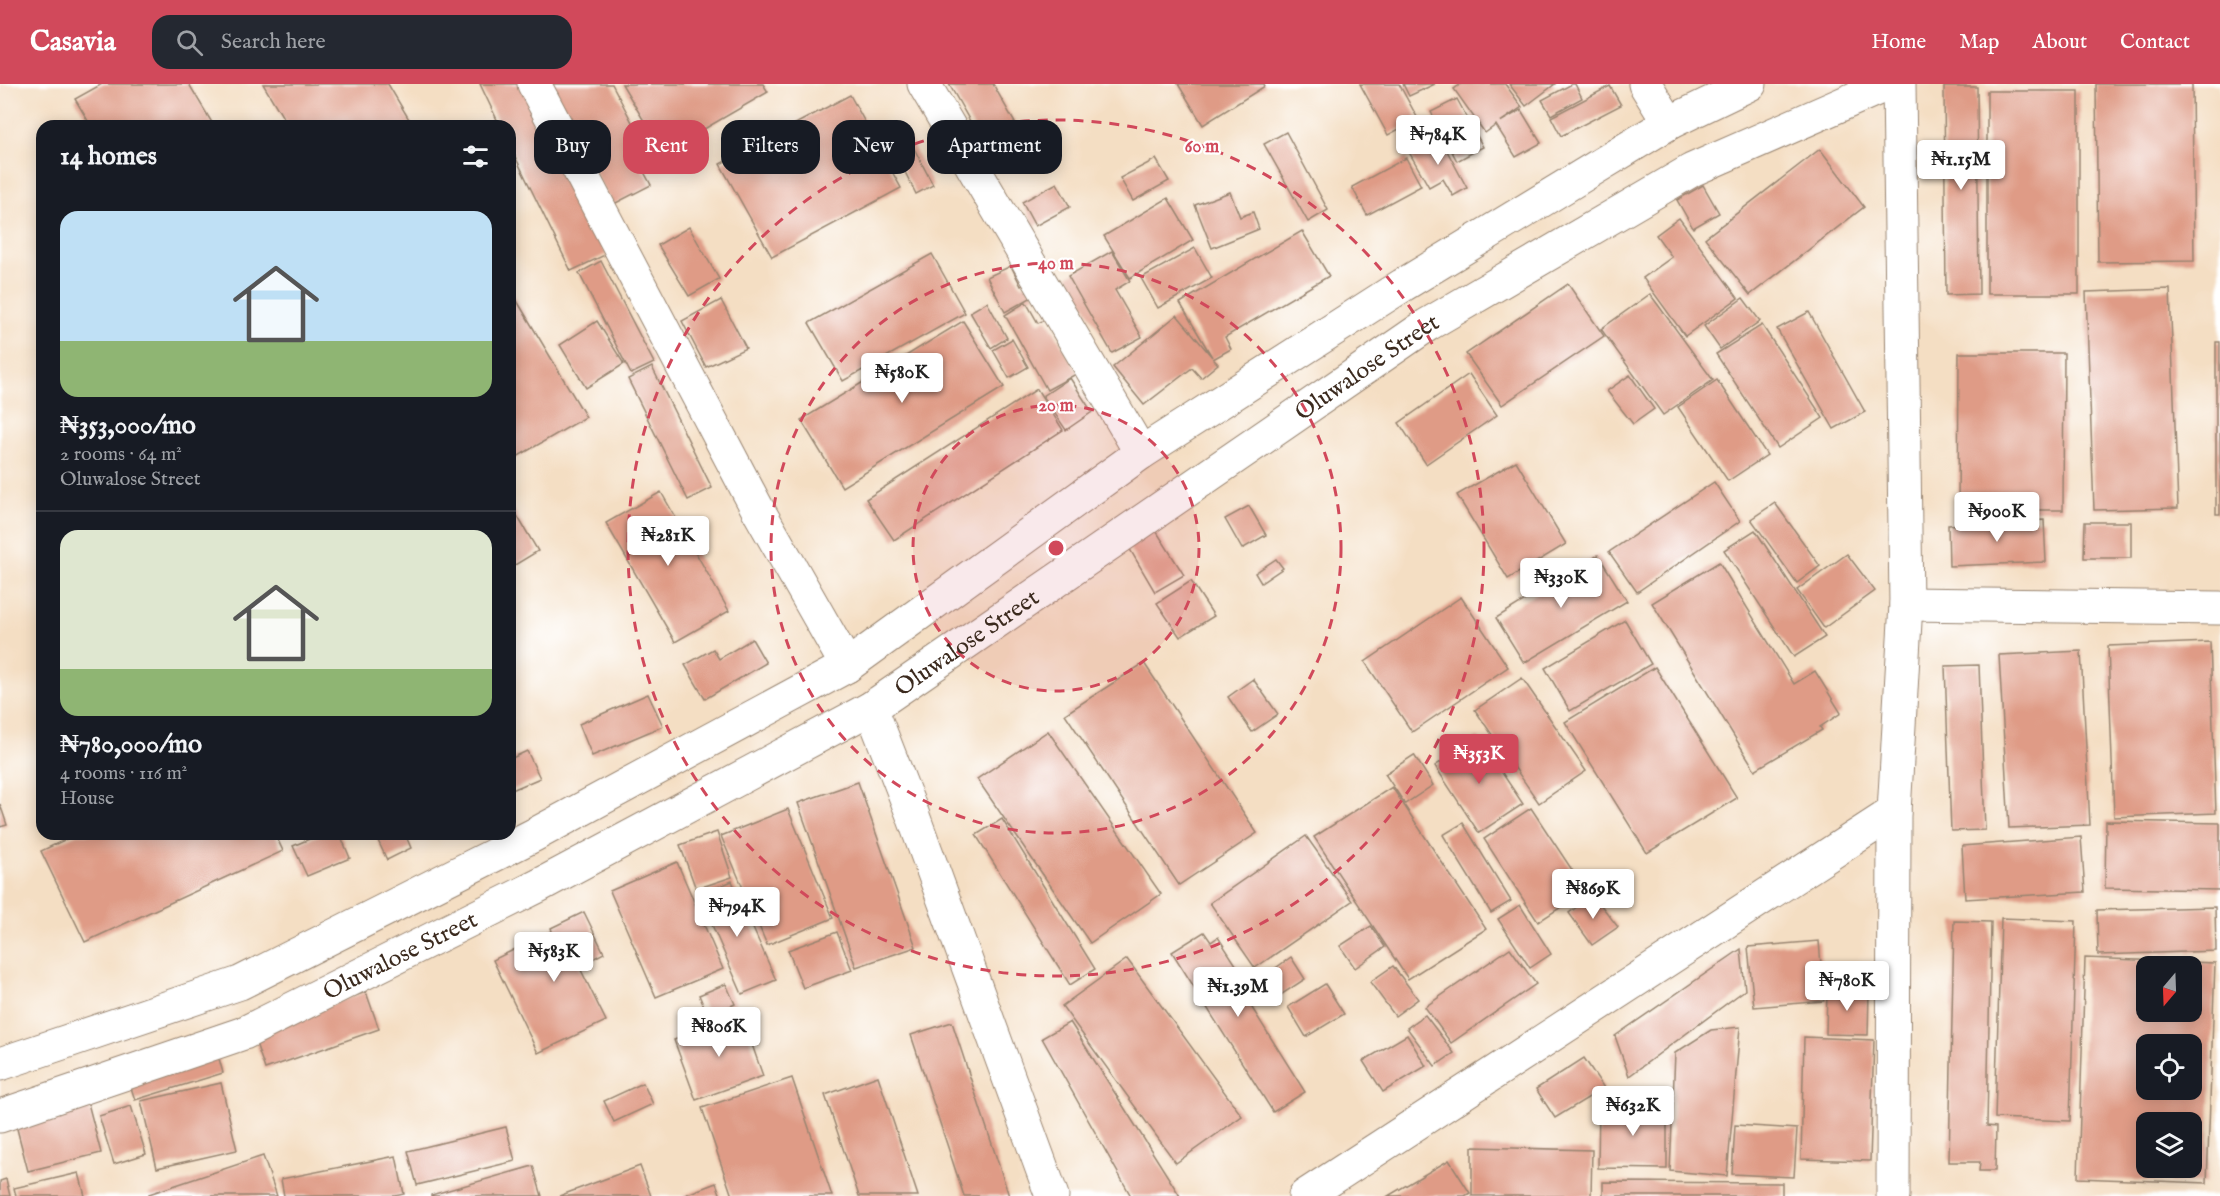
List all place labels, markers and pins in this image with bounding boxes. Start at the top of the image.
pin: ₦784K [1396,115,1480,166]
pin: ₦1.15M [1912,140,2010,191]
pin: ₦580K [860,353,944,404]
pin: ₦900K [1955,492,2039,543]
pin: ₦281K [626,516,710,567]
centre of rings [1046,538,1066,558]
pin: ₦330K [1519,558,1603,609]
pin: ₦353K [1437,734,1521,785]
pin: ₦869K [1551,869,1635,920]
pin: ₦794K [695,887,779,938]
pin: ₦583K [512,932,596,983]
pin: ₦780K [1805,961,1889,1012]
pin: ₦1.39M [1189,967,1287,1018]
pin: ₦806K [677,1007,761,1058]
pin: ₦632K [1591,1086,1675,1137]

